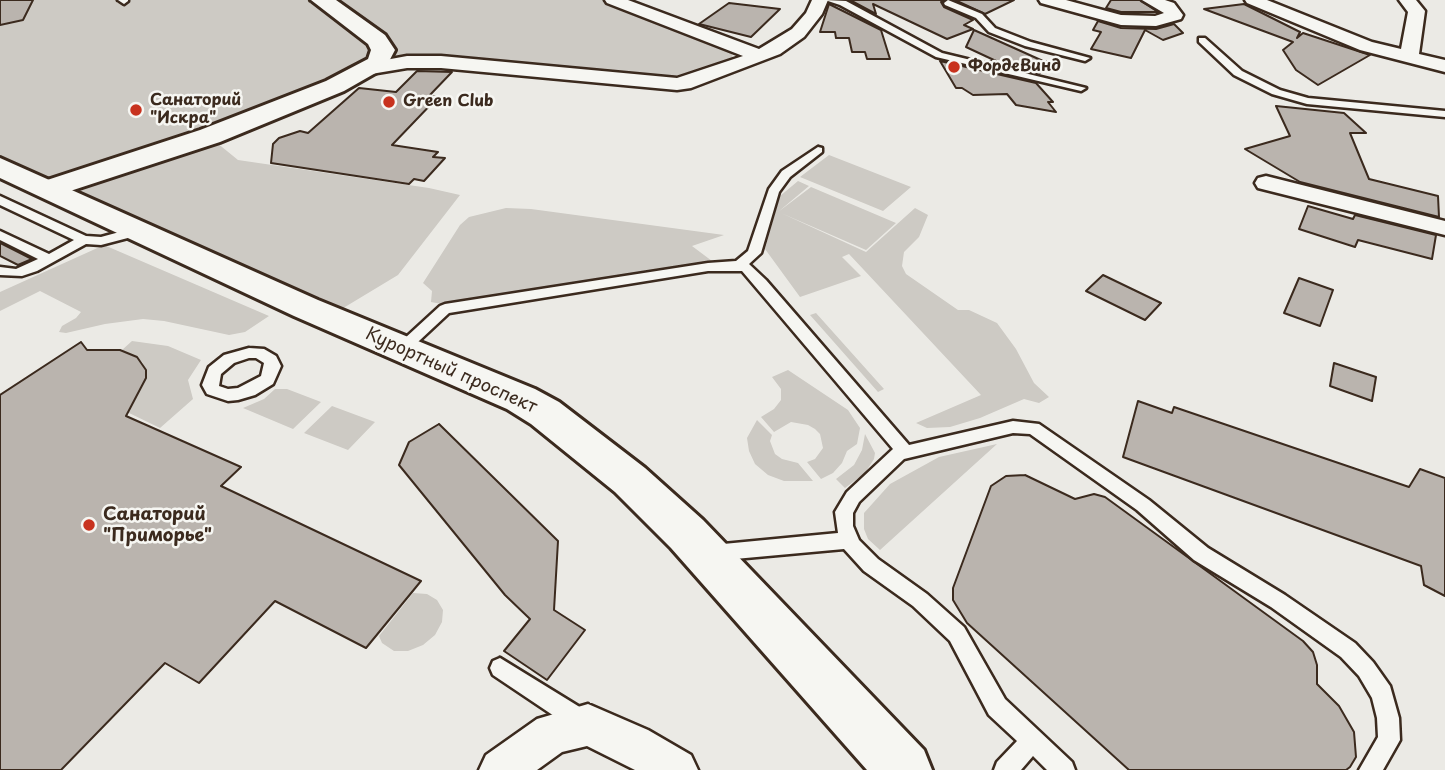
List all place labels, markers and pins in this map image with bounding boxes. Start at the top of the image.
place label: ФордеВинд [968,57,1061,77]
marker: ФордеВинд [946,59,962,75]
place label: Санаторий "Искра" [150,91,241,129]
place label: Green Club [403,92,493,112]
marker: Green Club [381,94,397,110]
marker: Санаторий "Искра" [128,102,144,118]
place label: Санаторий "Приморье" [103,504,212,546]
marker: Санаторий "Приморье" [81,517,97,533]

